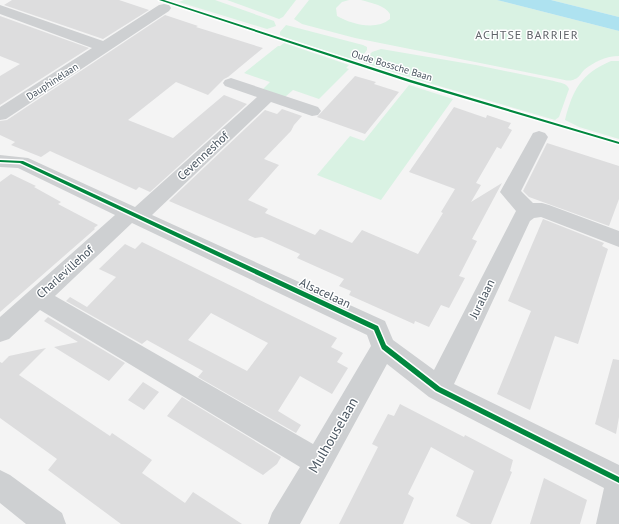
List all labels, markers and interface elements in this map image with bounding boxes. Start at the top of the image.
district label: ACHTSE BARRIER [475,27,579,42]
street label: Oude Bossche Baan [350,47,434,84]
street label: Dauphinélaan [24,60,81,103]
street label: Cevenneshof [174,127,232,183]
street label: Charlevillehof [33,241,97,301]
street label: Alsacelaan [297,274,353,311]
street label: Juralaan [465,277,497,322]
street label: Mulhouselaan [304,394,362,476]

